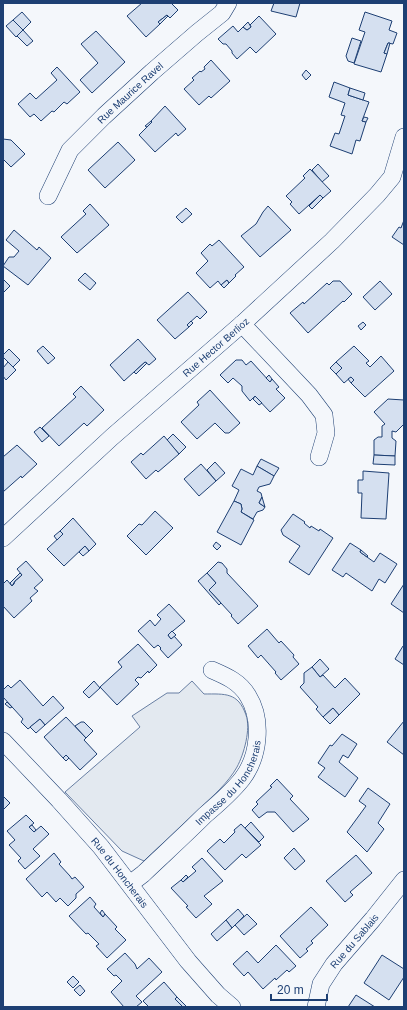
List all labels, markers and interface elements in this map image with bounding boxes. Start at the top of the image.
street label: Rue Maurice Ravel [95,60,165,126]
street label: Rue Hector Berlioz [181,315,251,379]
street label: Impasse du Honcherais [193,740,263,827]
street label: Rue du Honcherais [89,835,150,910]
street label: Rue du Sablais [328,912,381,970]
scale bar [271,976,327,1002]
text: 20 m [277,983,304,997]

